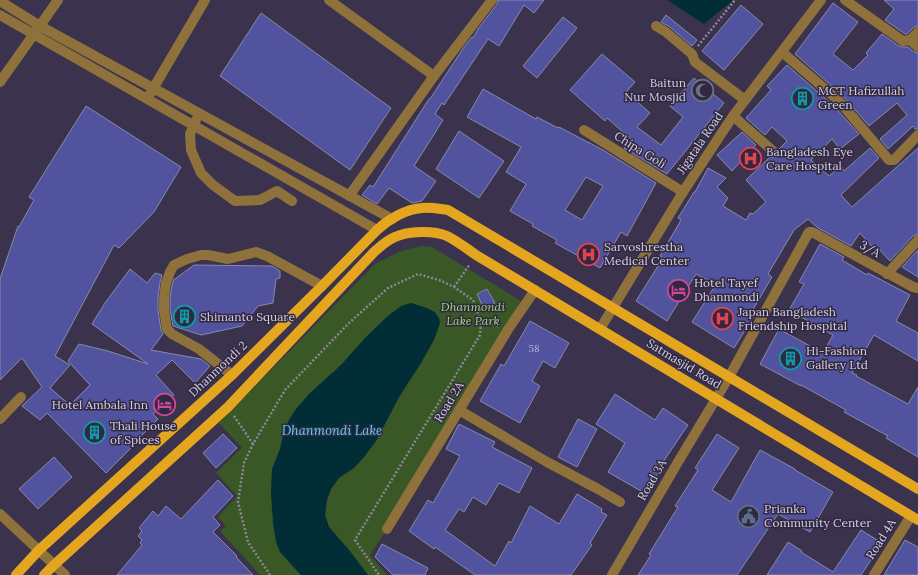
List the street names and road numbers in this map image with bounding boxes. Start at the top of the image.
street label: Jigatala Road [673,109,726,178]
street label: Chipa Goli [612,128,669,171]
street label: 3/A [857,237,884,261]
street label: Satmasjid Road [644,335,724,392]
street label: Dhanmondi 2 [185,338,250,400]
street label: Road 2A [431,378,467,425]
street label: Road 3A [634,456,670,503]
street label: Road 4A [862,515,899,562]

